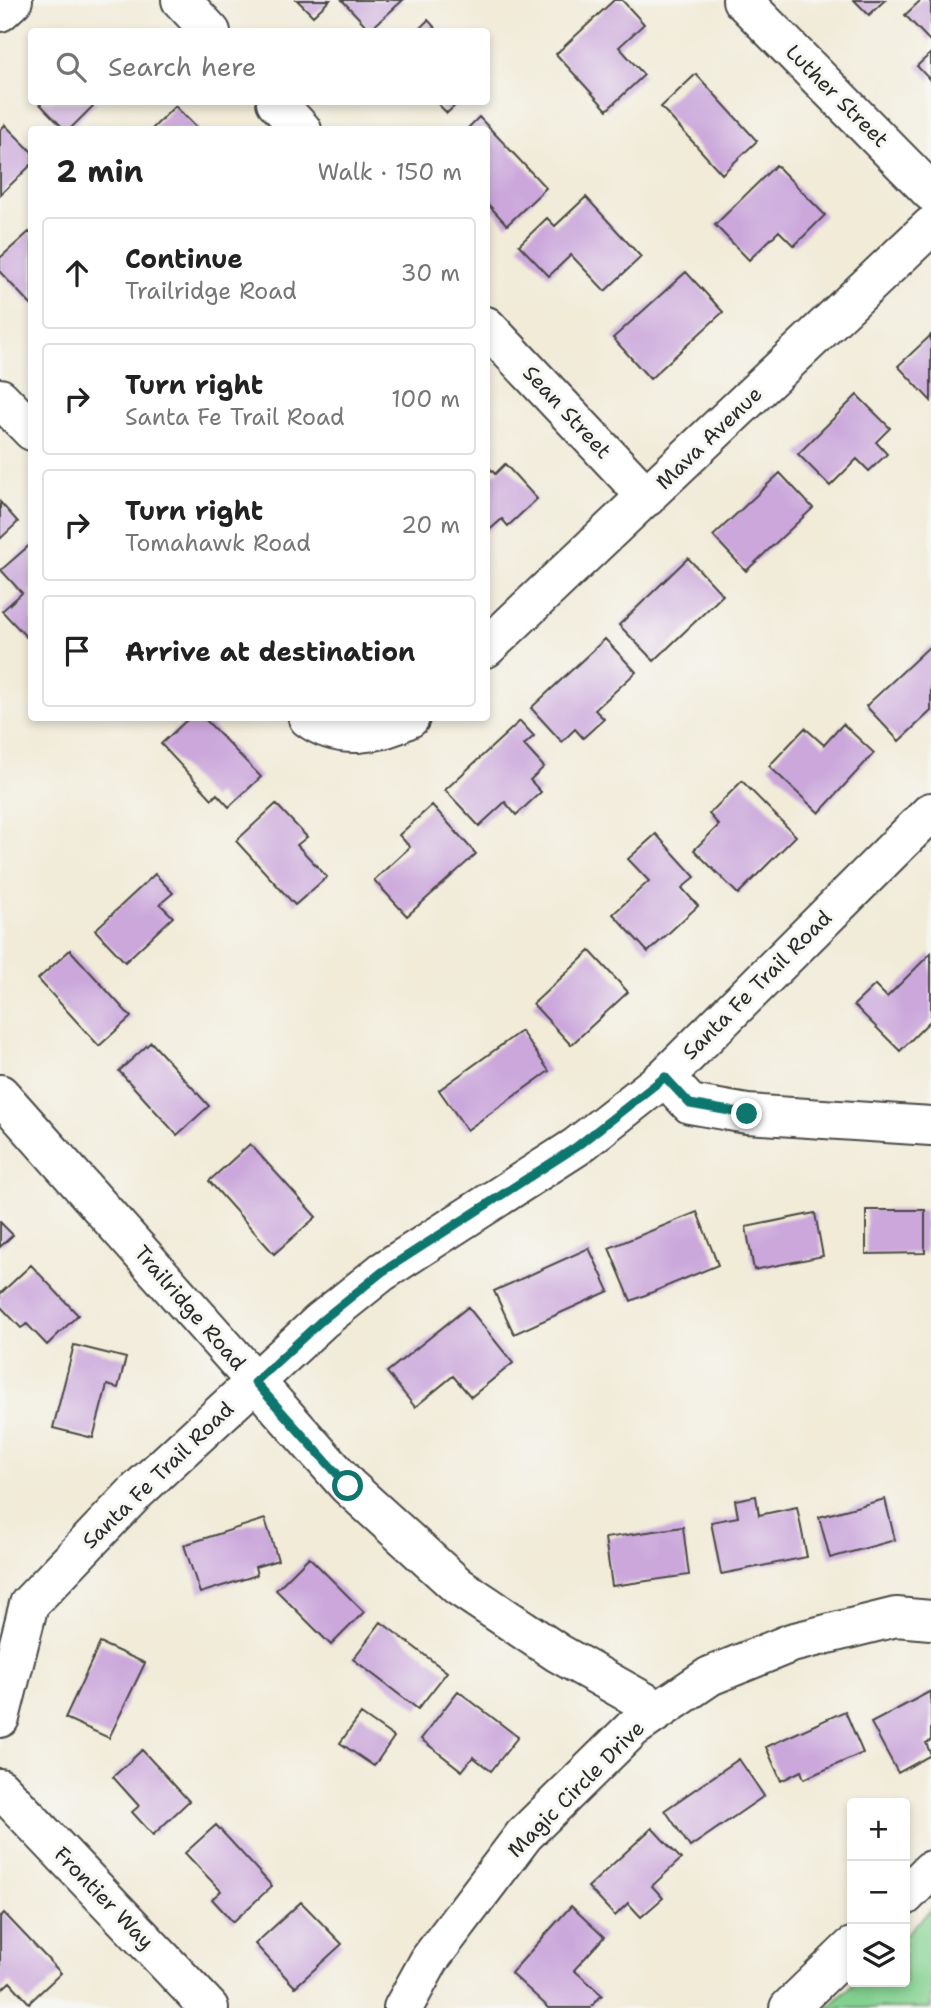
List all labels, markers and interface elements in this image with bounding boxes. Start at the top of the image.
search box [28,28,490,105]
street label: Luther Street [779,38,895,154]
icon: search [52,48,90,86]
text: Search here [108,49,257,84]
text: 2 min [56,151,143,192]
text: Walk · 150 m [317,157,462,187]
text: Continue [125,241,243,276]
icon: ahead [58,254,96,292]
text: 30 m [401,258,460,288]
text: Trailridge Road [125,276,297,306]
street label: Sean Street [517,359,617,465]
text: Turn right [125,367,263,402]
icon: right [58,380,96,418]
street label: Mava Avenue [650,380,768,496]
text: 100 m [391,384,460,414]
text: Santa Fe Trail Road [125,402,345,432]
text: Turn right [125,493,263,528]
icon: right [58,506,96,544]
text: 20 m [401,510,460,540]
text: Tomahawk Road [125,528,311,558]
icon: arrive [58,632,96,670]
text: Arrive at destination [125,634,415,669]
street label: Santa Fe Trail Road [676,904,838,1066]
route end [731,1098,762,1129]
street label: Trailridge Road [128,1240,252,1376]
street label: Santa Fe Trail Road [76,1395,240,1555]
route start [332,1470,363,1501]
street label: Magic Circle Drive [501,1714,651,1864]
map controls [847,1798,910,1987]
button: + [847,1798,910,1861]
street label: Frontier Way [48,1841,160,1955]
button: − [847,1861,910,1924]
button: layers [847,1924,910,1987]

